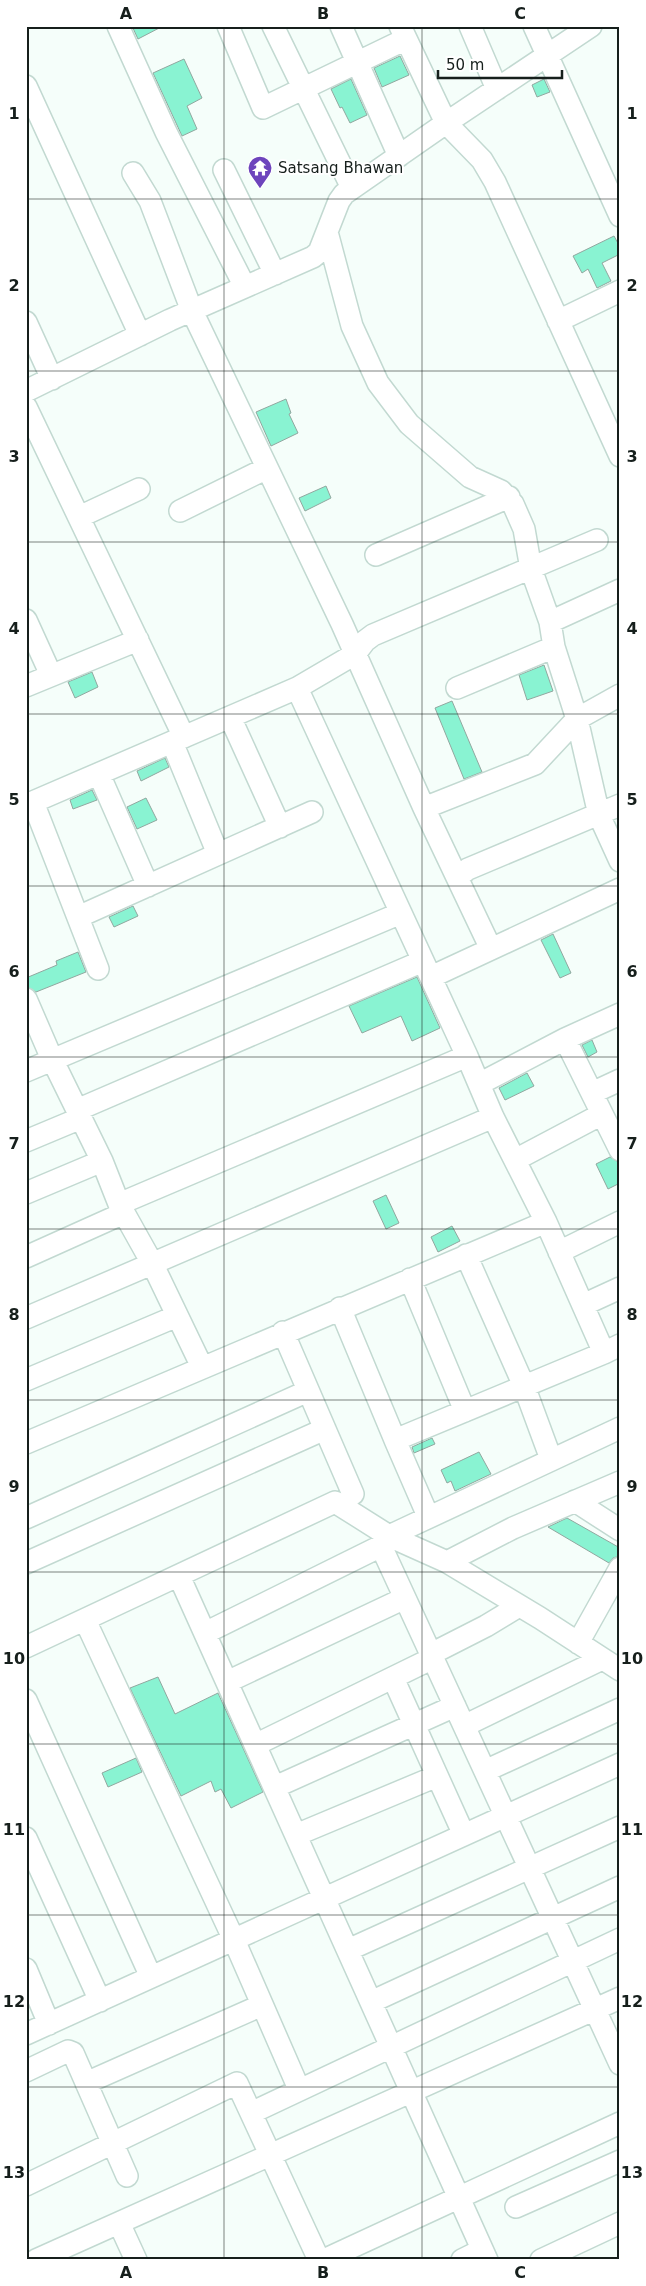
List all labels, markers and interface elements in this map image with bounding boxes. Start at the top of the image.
text: A [120,4,133,23]
text: B [317,4,329,23]
text: C [514,4,526,23]
scale bar [438,48,562,80]
text: 50 m [446,56,484,74]
text: 1 [8,104,20,123]
text: 1 [626,104,638,123]
temple icon: Satsang Bhawan [247,155,273,189]
place label: Satsang Bhawan [278,159,403,177]
text: 2 [8,276,20,295]
text: 2 [626,276,638,295]
text: 3 [8,447,20,466]
text: 3 [626,447,638,466]
text: 4 [8,619,20,638]
text: 4 [626,619,638,638]
text: 5 [8,790,20,809]
text: 5 [626,790,638,809]
text: 6 [8,962,20,981]
text: 6 [626,962,638,981]
text: 7 [8,1134,20,1153]
text: 7 [626,1134,638,1153]
text: 8 [8,1305,20,1324]
text: 8 [626,1305,638,1324]
text: 9 [8,1477,20,1496]
text: 9 [626,1477,638,1496]
text: 10 [3,1649,25,1668]
text: 10 [621,1649,643,1668]
text: 11 [3,1820,25,1839]
text: 11 [621,1820,643,1839]
text: 12 [3,1992,25,2011]
text: 12 [621,1992,643,2011]
text: 13 [3,2163,25,2182]
text: 13 [621,2163,643,2182]
text: A [120,2263,133,2282]
text: B [317,2263,329,2282]
text: C [514,2263,526,2282]

